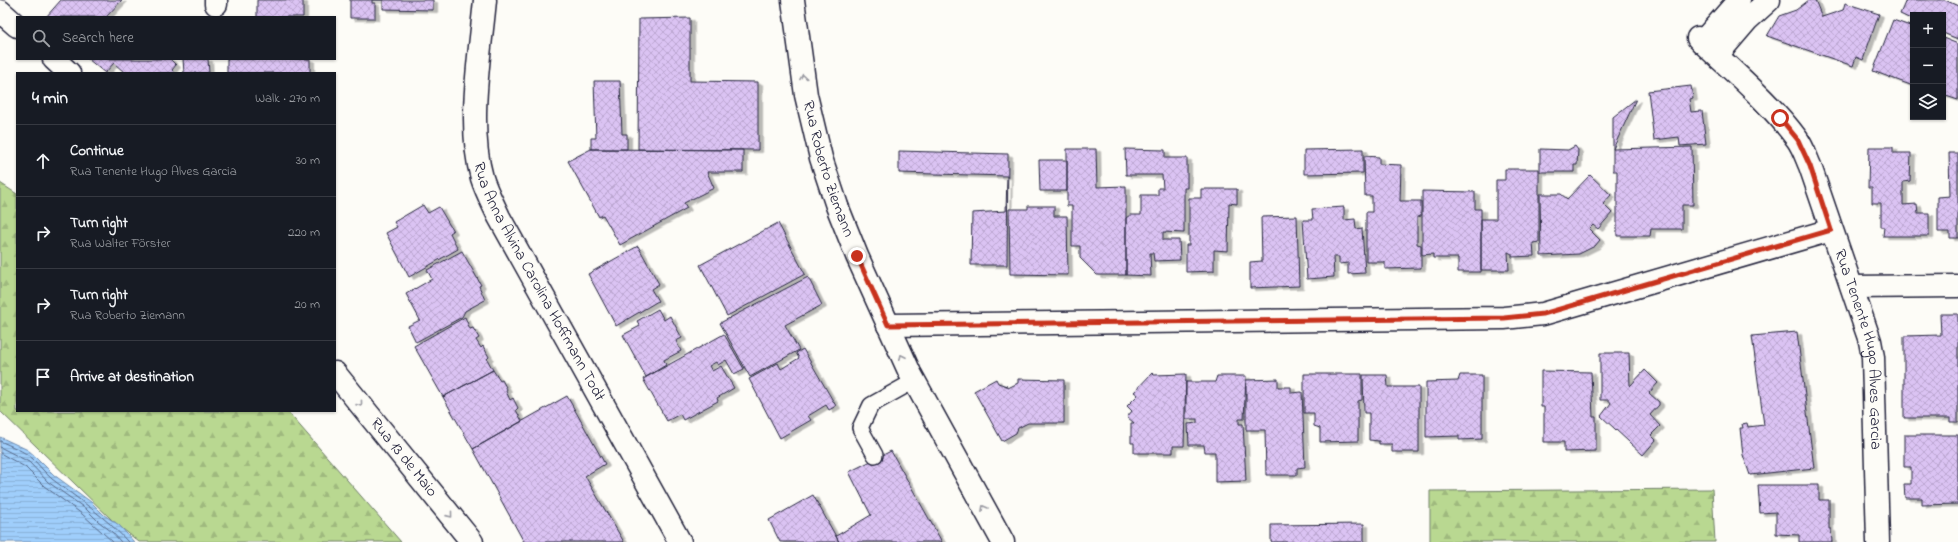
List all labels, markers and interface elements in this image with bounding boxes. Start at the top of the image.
map controls [1910,12,1946,120]
button: + [1910,12,1946,48]
search box [16,16,336,60]
icon: search [30,27,52,49]
text: Search here [62,27,134,49]
button: − [1910,48,1946,84]
one-way arrow [799,74,808,80]
button: layers [1910,84,1946,120]
text: 4 min [32,86,68,111]
text: Walk · 270 m [255,89,320,108]
street label: Rua Roberto Ziemann [796,98,860,241]
route start [1771,109,1789,127]
text: Continue [70,140,124,162]
icon: ahead [32,150,54,172]
text: 30 m [296,151,320,170]
street label: Rua Anna Alvina Carolina Hoffmann Todt [467,160,612,406]
text: Rua Tenente Hugo Alves Garcia [70,162,237,181]
text: Turn right [70,212,128,234]
icon: right [32,222,54,244]
text: 220 m [288,223,320,242]
text: Rua Walter Förster [70,234,171,253]
street label: Rua Tenente Hugo Alves Garcia [1827,246,1888,450]
route end [848,247,866,265]
text: Turn right [70,284,128,306]
icon: right [32,294,54,316]
text: 20 m [295,295,320,314]
text: Rua Roberto Ziemann [70,306,185,325]
one-way arrow [899,354,907,361]
icon: arrive [32,366,54,388]
text: Arrive at destination [70,366,194,388]
one-way arrow [355,399,362,406]
street label: Rua 13 de Maio [364,413,443,503]
one-way arrow [982,505,989,512]
one-way arrow [446,511,453,518]

